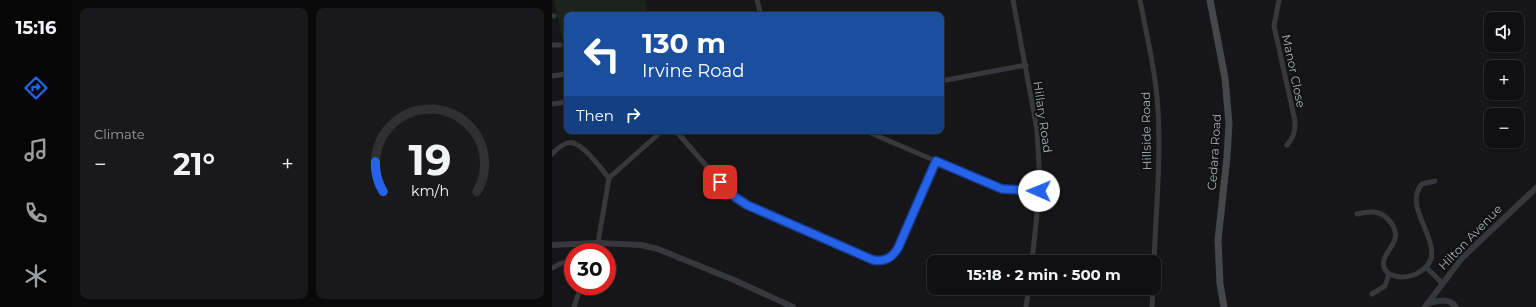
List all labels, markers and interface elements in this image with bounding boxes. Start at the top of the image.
map controls [1484,12,1524,148]
button: sound [1484,12,1524,52]
text: 15:16 [15,17,57,39]
text: 130 m [642,26,726,60]
icon: left [576,28,628,80]
street label: Manor Close [1279,33,1309,109]
text: Irvine Road [642,60,744,82]
button: + [1484,60,1524,100]
icon: directions [22,74,50,102]
street label: Hillary Road [1031,80,1055,154]
street label: Hillside Road [1138,92,1154,170]
icon: right [622,104,644,126]
text: Then [576,106,614,125]
button: − [1484,108,1524,148]
street label: Cedara Road [1204,113,1224,191]
text: Climate [94,126,145,142]
text: 19 [409,134,451,184]
icon: music [22,136,50,164]
text: 21° [173,146,215,183]
text: − [94,151,107,178]
text: + [281,151,294,178]
pin [703,165,737,199]
position arrow [1018,170,1060,212]
icon: arrive [709,171,731,193]
text: km/h [411,181,449,199]
icon: phone [22,199,50,227]
street label: Hilton Avenue [1435,201,1505,273]
speed limit sign: 30 [564,243,616,295]
icon: climate [22,262,50,290]
text: 15:18 · 2 min · 500 m [967,265,1121,284]

